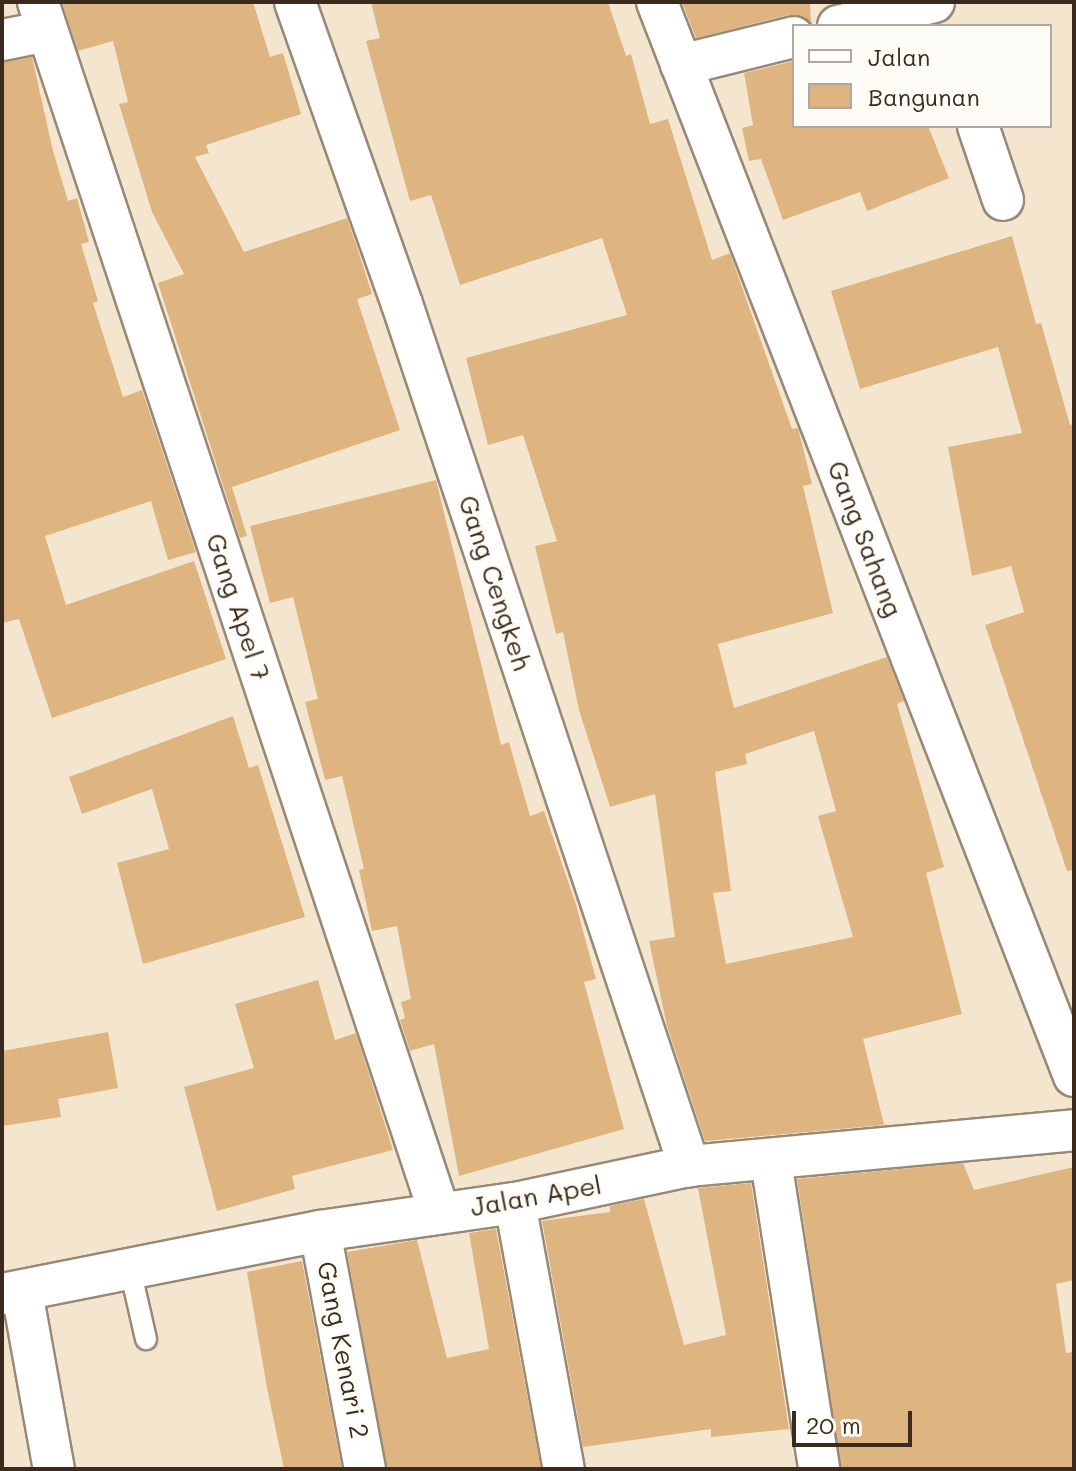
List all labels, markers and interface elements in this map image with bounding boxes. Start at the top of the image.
legend [792,24,1052,128]
text: Jalan [868,41,930,72]
text: Bangunan [868,81,980,112]
street label: Gang Sahang [821,457,909,621]
street label: Gang Cengkeh [452,492,538,674]
street label: Gang Apel 7 [200,530,276,684]
street label: Jalan Apel [468,1169,604,1223]
street label: Gang Kenari 2 [311,1259,375,1441]
scale bar [796,1395,916,1445]
text: 20 m [806,1409,861,1440]

